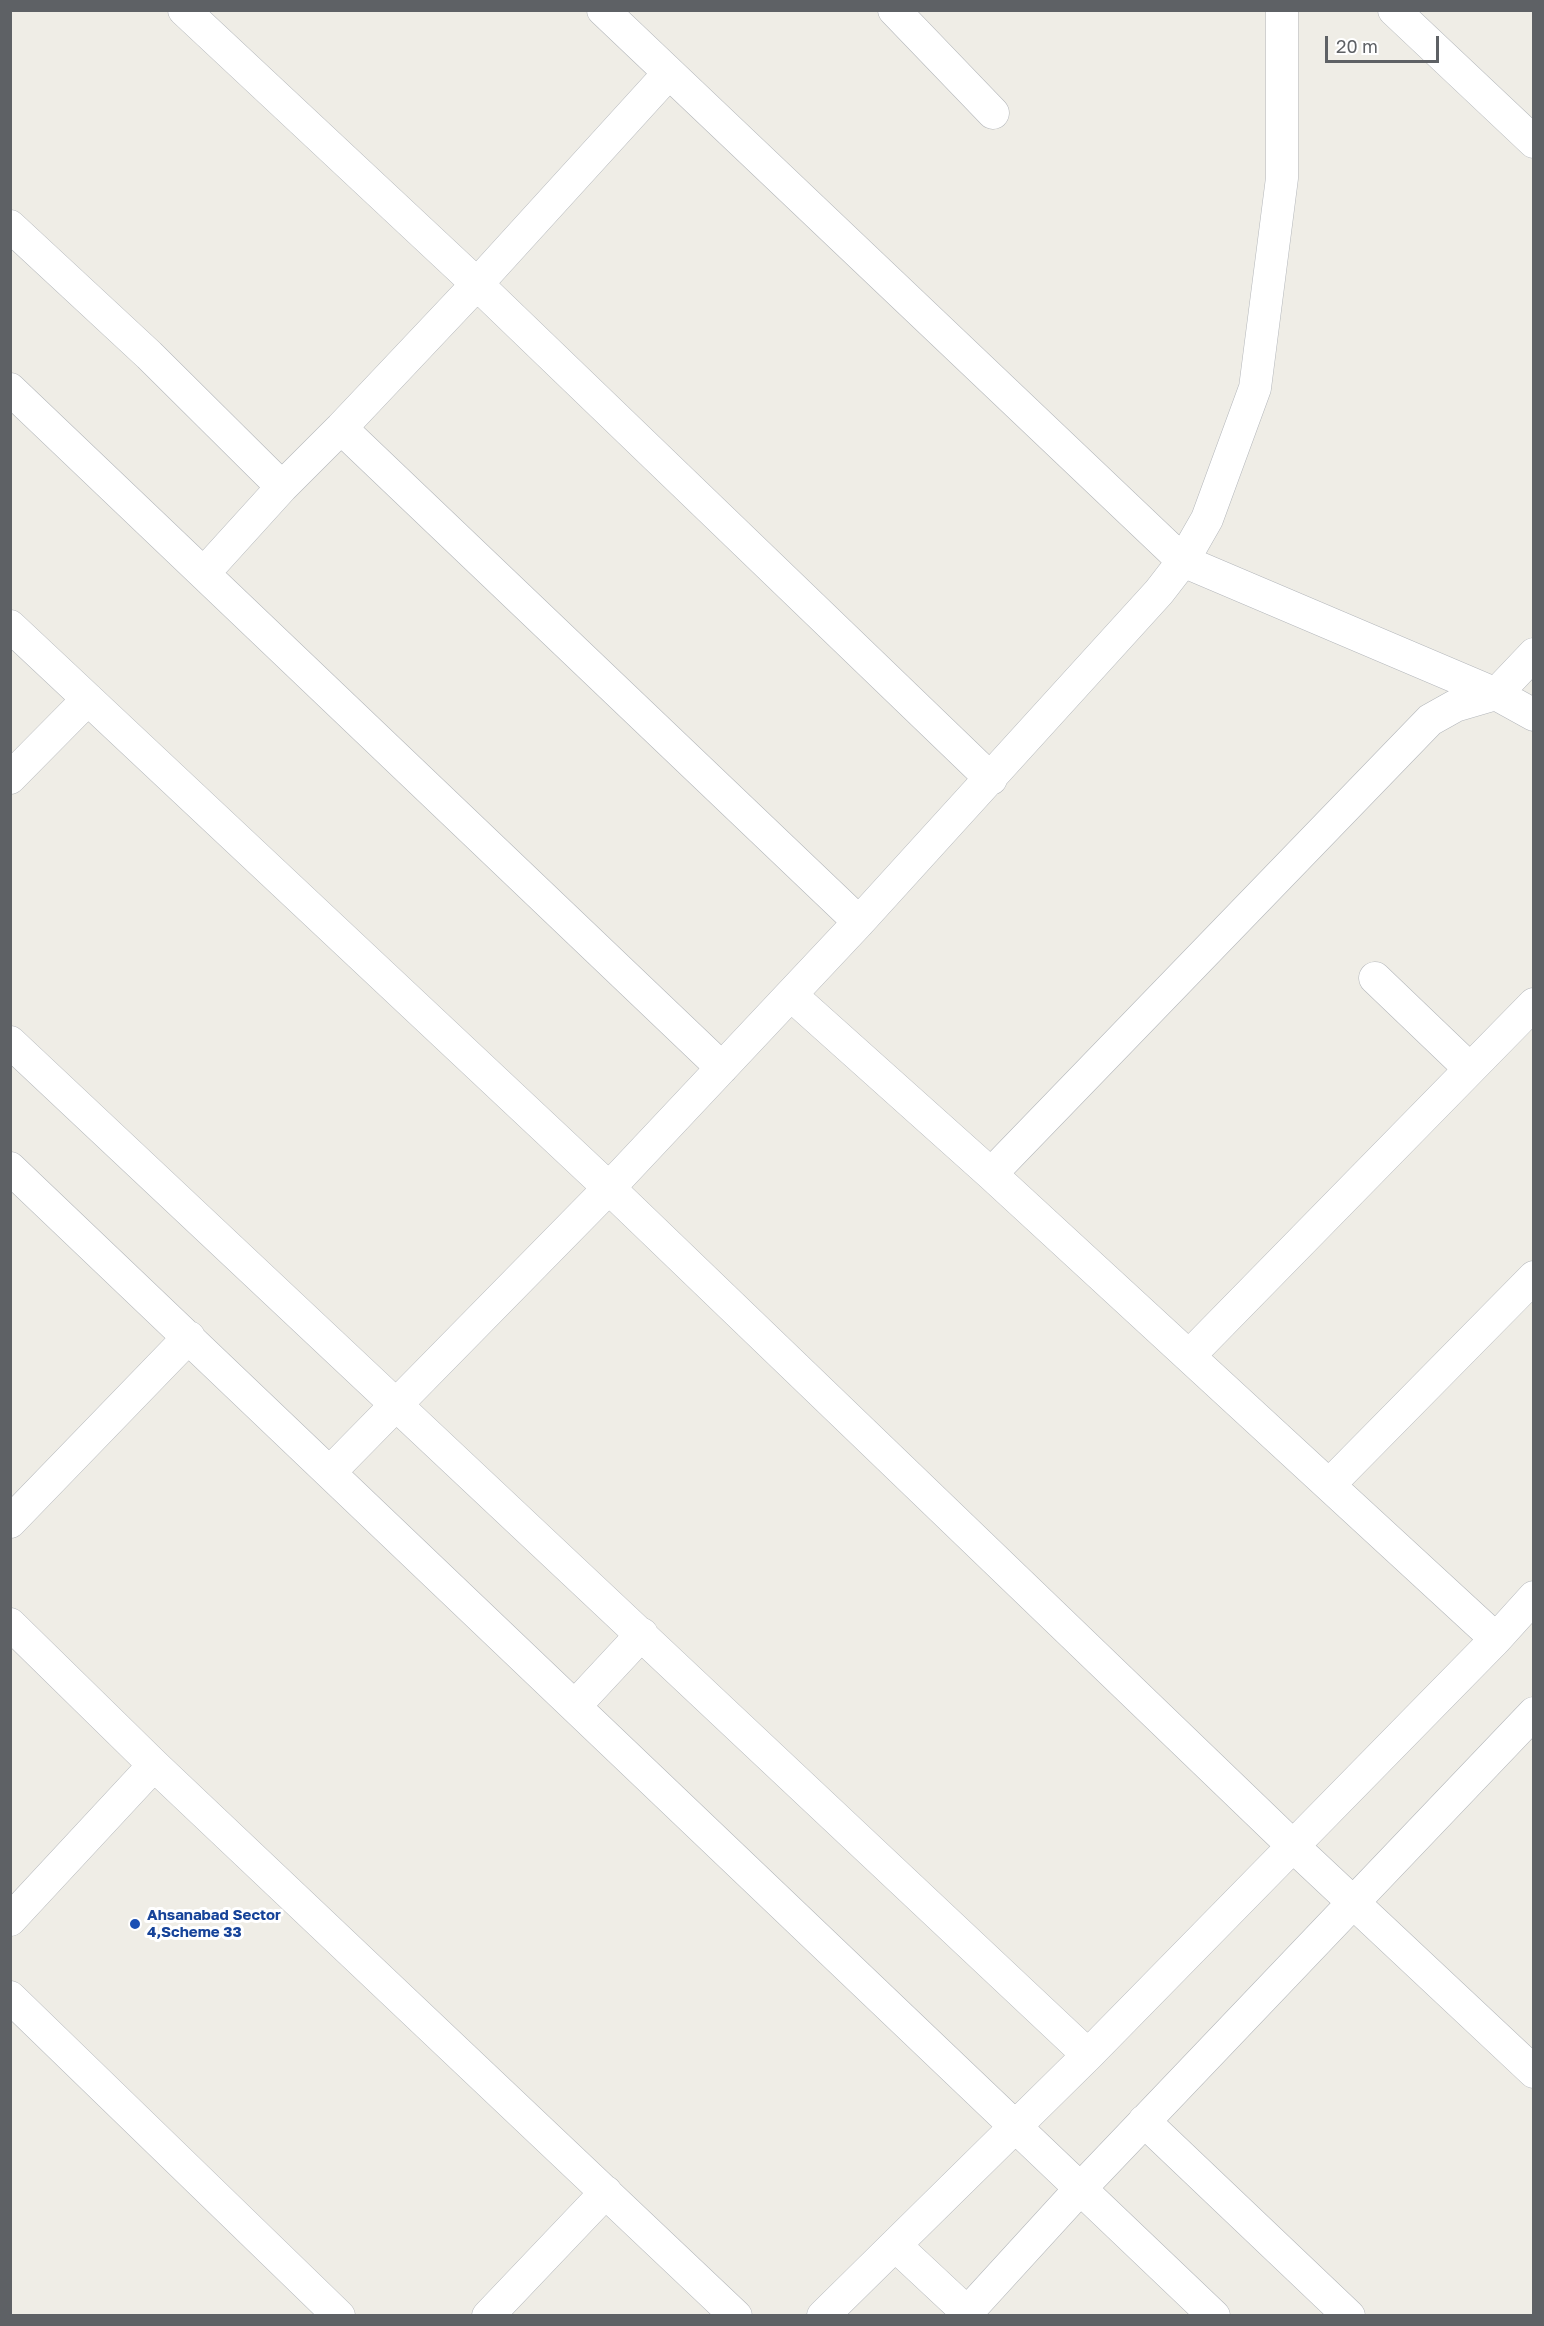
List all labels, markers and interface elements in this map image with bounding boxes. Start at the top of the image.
scale bar [1328,24,1442,62]
text: 20 m [1336,35,1378,57]
place label: Ahsanabad Sector 4,Scheme 33 [147,1906,281,1941]
marker: Ahsanabad Sector 4,Scheme 33 [128,1917,142,1931]

